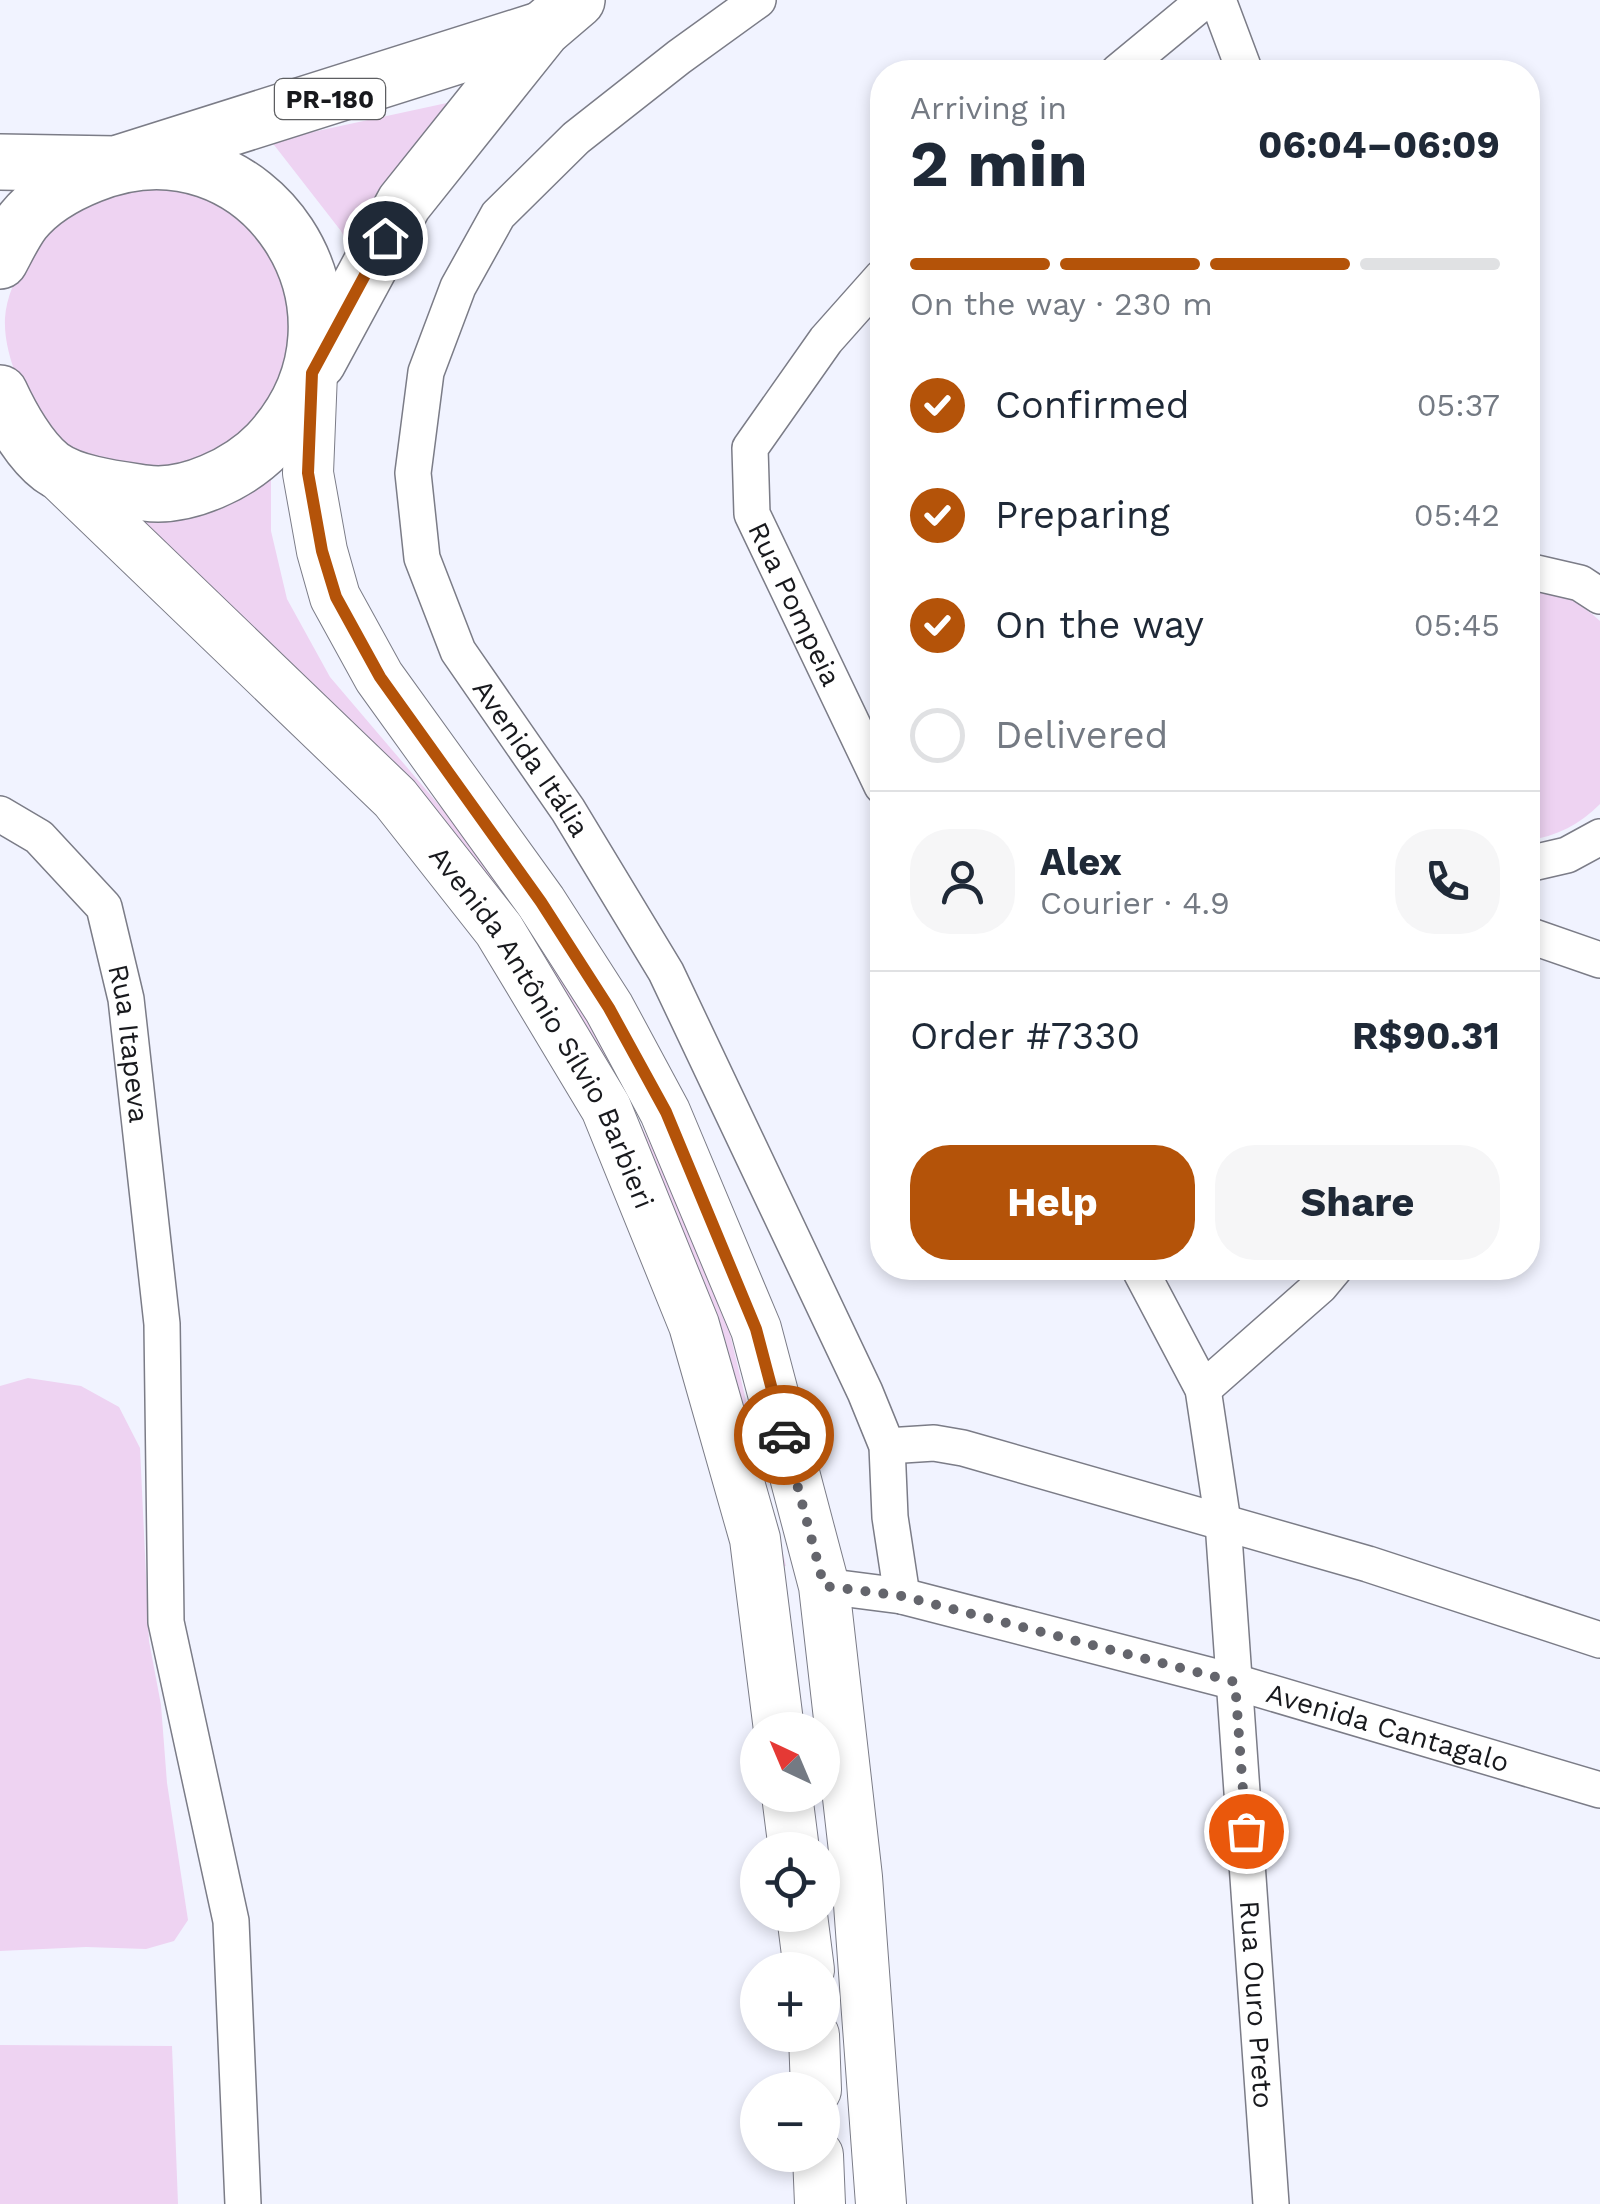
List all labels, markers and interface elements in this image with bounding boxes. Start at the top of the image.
road number: PR-180 [275,79,385,119]
text: Arriving in [910,89,1067,127]
text: 06:04–06:09 [1258,123,1500,167]
text: 2 min [910,126,1088,202]
pin [343,196,428,281]
icon: home [358,211,413,266]
text: On the way · 230 m [910,285,1213,323]
icon: check [910,378,965,433]
text: Confirmed [995,383,1190,427]
text: 05:37 [1417,386,1500,424]
icon: check [910,488,965,543]
text: Preparing [995,493,1170,537]
text: 05:42 [1414,496,1500,534]
street label: Rua Pompeia [742,517,848,691]
icon: check [910,598,965,653]
text: On the way [995,603,1204,647]
text: 05:45 [1414,606,1500,644]
street label: Avenida Itália [466,673,597,843]
text: Delivered [995,713,1168,757]
button: person [910,829,1015,934]
button: phone [1395,829,1500,934]
street label: Avenida Antônio Sílvio Barbieri [423,839,661,1213]
text: Alex [1040,840,1122,884]
text: Courier · 4.9 [1040,884,1230,922]
street label: Rua Itapeva [102,961,156,1125]
text: Order #7330 [910,1014,1140,1058]
text: R$90.31 [1352,1014,1500,1058]
button: Help [910,1145,1195,1260]
button: Share [1215,1145,1500,1260]
courier [734,1385,834,1485]
icon: car [757,1408,812,1463]
street label: Avenida Cantagalo [1263,1676,1513,1779]
north arrow [740,1712,840,1812]
map controls [740,1712,840,2172]
pin [1204,1789,1289,1874]
icon: bag [1219,1804,1274,1859]
button: locate [740,1832,840,1932]
street label: Rua Ouro Preto [1233,1899,1281,2110]
button: + [740,1952,840,2052]
button: − [740,2072,840,2172]

